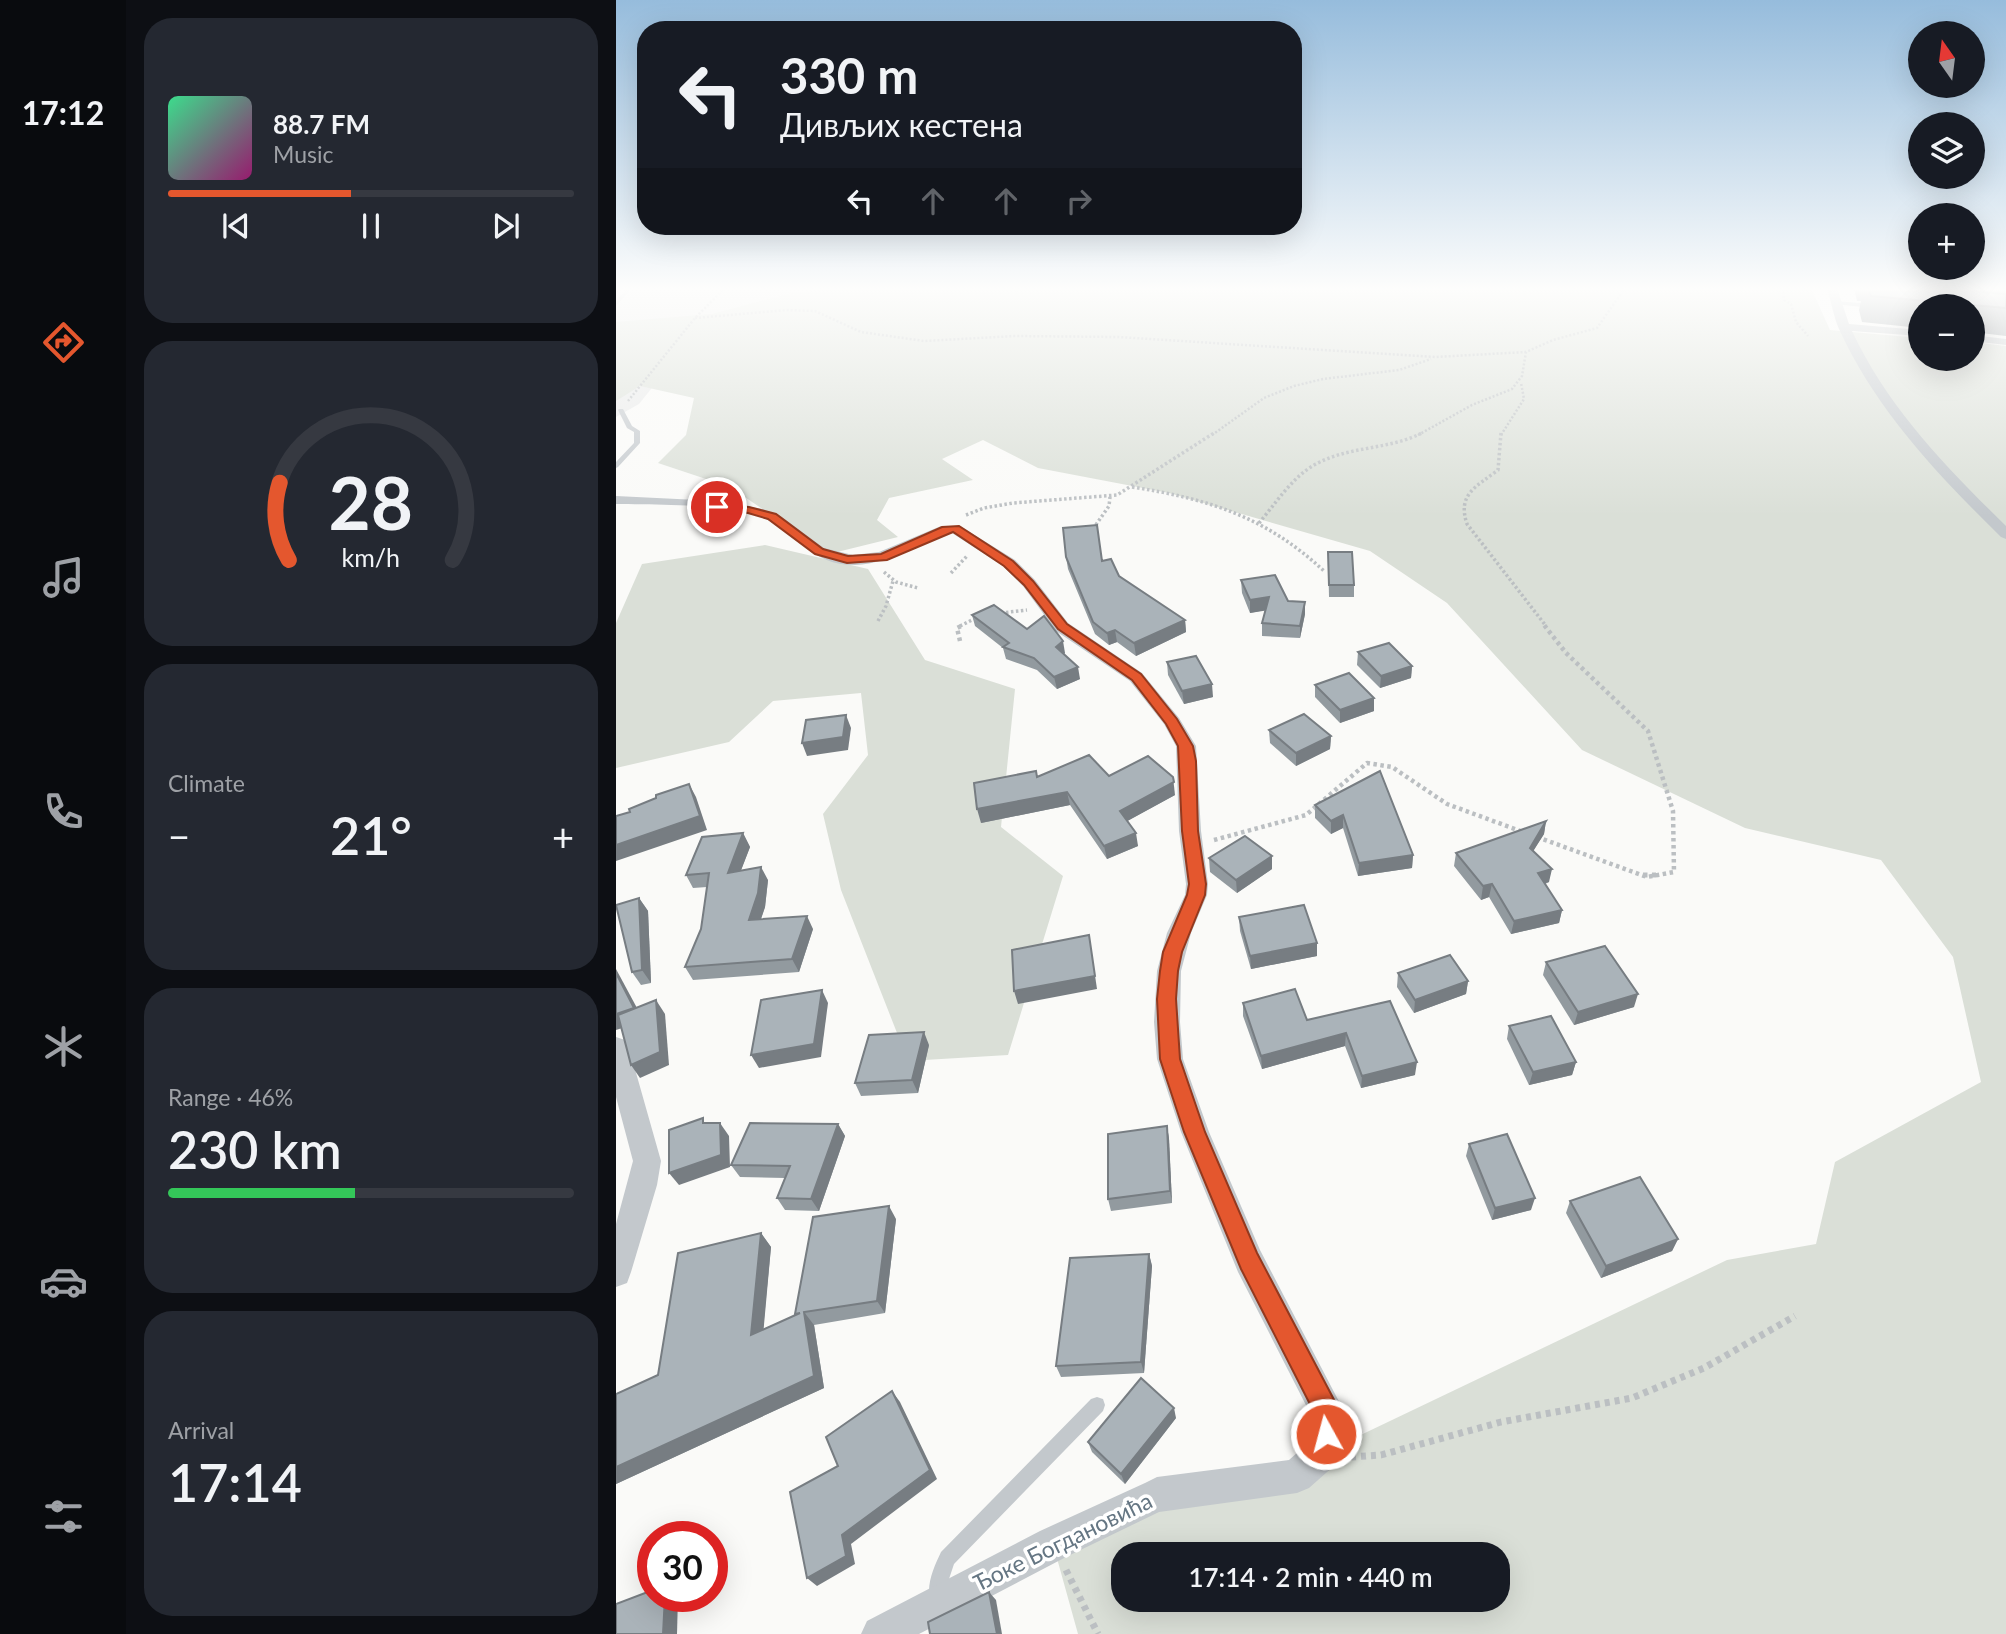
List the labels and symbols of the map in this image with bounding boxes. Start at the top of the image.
north arrow [1908,21,1984,98]
pin [687,477,747,537]
position arrow [1289,1397,1363,1471]
street label: Ђоке Богдановића [969,1486,1157,1597]
speed limit sign: 30 [637,1521,728,1612]

